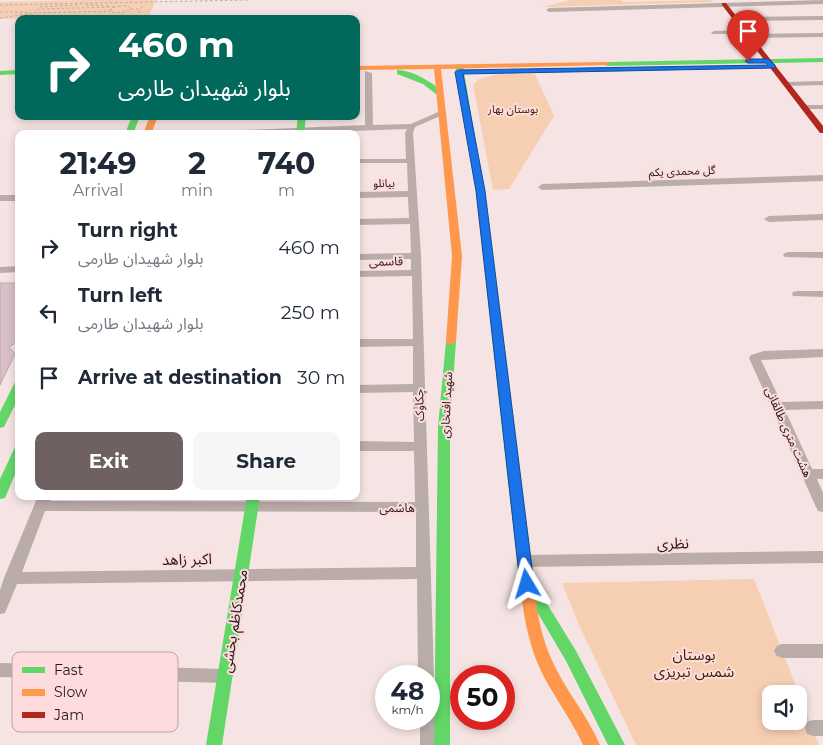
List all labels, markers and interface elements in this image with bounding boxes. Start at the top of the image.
pin [727,10,769,61]
icon: arrive [734,17,762,45]
text: 460 m [118,23,235,66]
icon: right [35,35,100,100]
text: بلوار شهیدان طارمی [118,75,291,102]
park label: بوستان بهار [487,102,538,116]
text: 21:49 [60,145,137,182]
text: 2 [188,145,206,182]
text: 740 [258,145,315,182]
street label: گل محمدی یکم [648,163,716,181]
street label: بیانلو [373,176,395,190]
text: Arrival [73,181,123,200]
text: min [181,181,213,200]
text: m [278,181,295,200]
text: Turn right [78,219,178,242]
icon: right [35,234,63,262]
text: 460 m [278,236,340,259]
text: بلوار شهیدان طارمی [78,249,204,268]
street label: قاسمی [369,253,403,269]
text: Turn left [78,284,163,307]
icon: left [35,299,63,327]
text: 250 m [281,301,340,324]
text: بلوار شهیدان طارمی [78,314,204,333]
icon: arrive [35,364,63,392]
text: Arrive at destination [78,366,282,389]
text: 30 m [297,366,345,389]
street label: شهید افتخاری [437,371,455,439]
street label: هشت متری طالقانی [762,384,816,480]
street label: چکاوک [411,388,428,422]
button: Exit [35,432,183,490]
button: Share [193,432,340,490]
street label: هاشمی [379,500,415,515]
street label: نظری [657,533,689,553]
street label: اکبر زاهد [162,549,212,569]
position arrow [500,557,552,609]
street label: محمدکاظم بخشی [216,568,254,674]
park label: بوستان شمس تبریزی [654,645,734,681]
legend [12,652,178,732]
text: Fast [54,661,84,679]
speed limit sign: 50 [450,665,515,730]
text: 48 [391,676,424,706]
text: Slow [54,683,88,701]
map controls [762,685,807,730]
button: sound [762,685,807,730]
text: km/h [391,702,424,717]
text: Jam [53,706,84,724]

